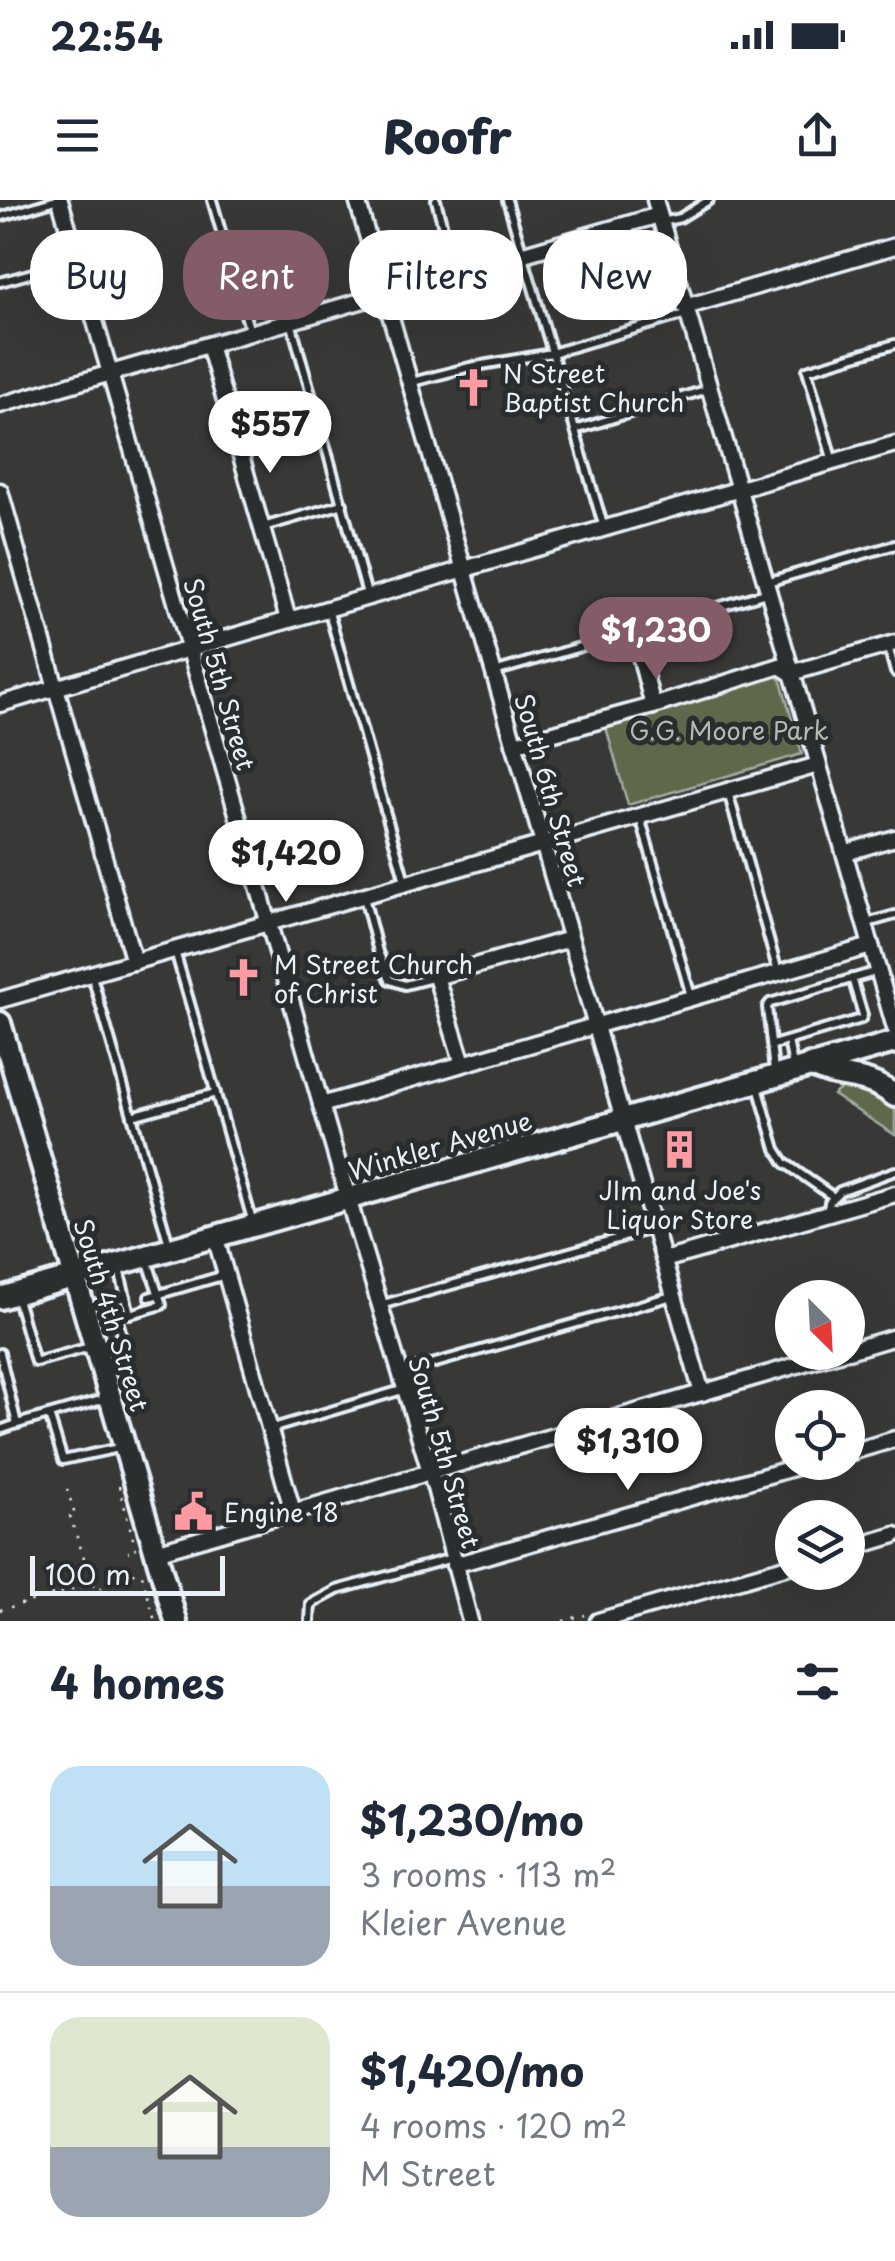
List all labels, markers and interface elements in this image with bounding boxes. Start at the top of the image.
text: 22:54 [50,7,163,64]
text: Roofr [383,101,512,169]
icon: menu [50,108,105,163]
icon: share [790,108,845,163]
chip: Buy [30,230,163,320]
chip: Rent [183,230,329,320]
chip: Filters [349,230,523,320]
chip: New [543,230,687,320]
place label: N Street Baptist Church [503,354,684,421]
church icon: N Street Baptist Church [452,366,494,408]
pin: $557 [211,391,329,476]
text: $557 [230,399,310,447]
street label: South 5th Street [174,573,266,775]
pin: $1,230 [575,597,737,682]
text: $1,230 [601,605,711,653]
street label: South 6th Street [505,689,597,891]
park label: G.G. Moore Park [629,711,829,749]
pin: $1,420 [205,820,367,905]
text: $1,420 [231,828,341,876]
place label: M Street Church of Christ [274,945,473,1012]
church icon: M Street Church of Christ [223,957,265,999]
street label: Winkler Avenue [344,1101,536,1189]
building icon: JIm and Joe's Liquor Store [659,1128,701,1170]
place label: JIm and Joe's Liquor Store [599,1171,761,1238]
street label: South 4th Street [65,1214,159,1416]
north arrow [775,1280,865,1370]
map controls [775,1280,865,1590]
street label: South 5th Street [399,1351,491,1553]
button: locate [775,1390,865,1480]
pin: $1,310 [547,1408,709,1493]
text: $1,310 [576,1416,680,1464]
public building icon: Engine 18 [173,1491,215,1533]
place label: Engine 18 [224,1493,339,1531]
button: layers [775,1500,865,1590]
scale bar [30,1551,225,1596]
text: 100 m [45,1552,131,1595]
text: 4 homes [50,1650,225,1713]
icon: filters [790,1654,845,1709]
text: $1,230/mo [360,1787,584,1850]
icon: home [130,1806,250,1926]
text: 3 rooms · 113 m² [360,1850,617,1898]
text: Kleier Avenue [360,1898,567,1946]
text: $1,420/mo [360,2038,584,2101]
icon: home [130,2057,250,2177]
text: 4 rooms · 120 m² [360,2101,627,2149]
text: M Street [360,2149,496,2197]

